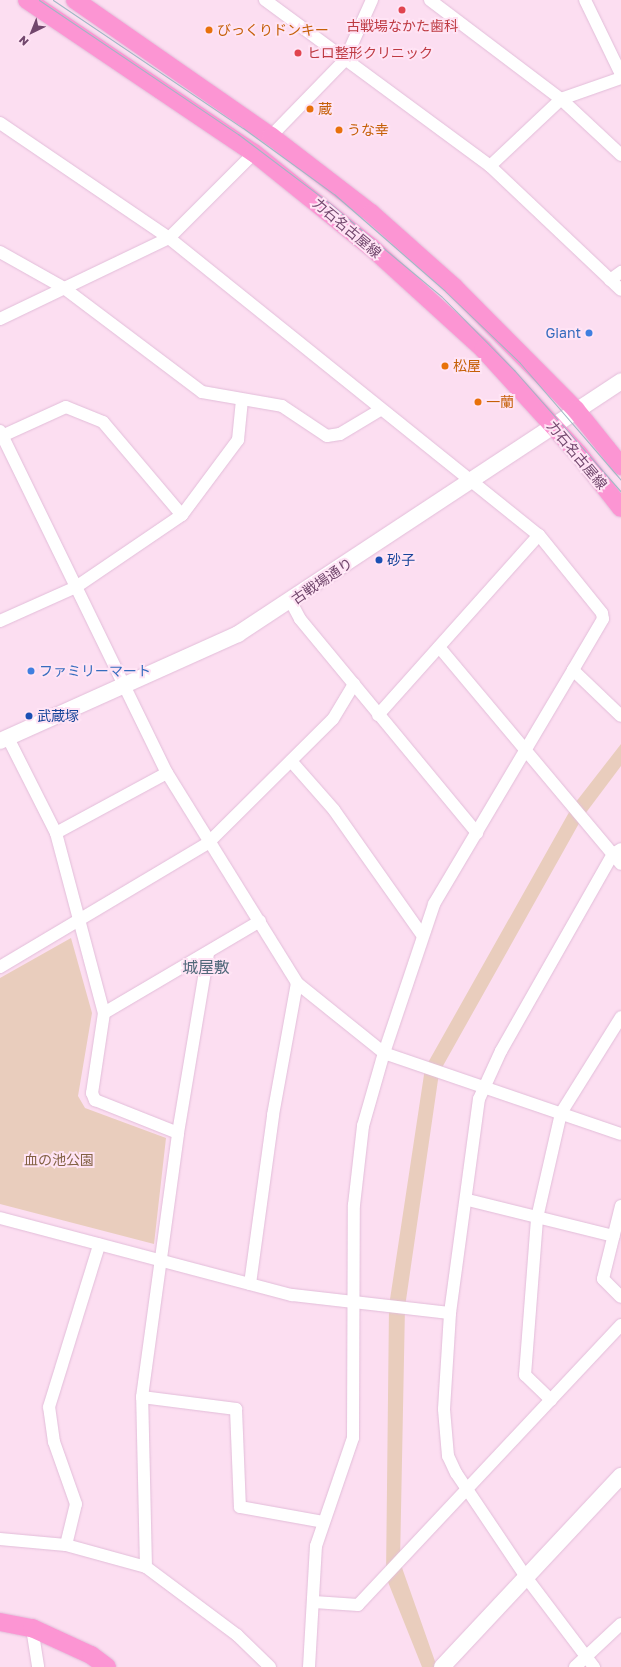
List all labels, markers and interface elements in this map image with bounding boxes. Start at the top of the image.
marker: 古戦場なかた歯科 [396,4,408,16]
north arrow [12,12,52,52]
place label: 古戦場なかた歯科 [346,18,458,34]
place label: びっくりドンキー [217,22,329,38]
marker: びっくりドンキー [204,25,214,35]
text: N [16,34,31,49]
place label: ヒロ整形クリニック [307,45,433,61]
marker: ヒロ整形クリニック [292,47,304,59]
place label: 蔵 [318,101,332,117]
marker: 蔵 [305,104,315,114]
place label: うな幸 [347,122,389,138]
marker: うな幸 [334,125,344,135]
street label: 力石名古屋線 [309,195,385,261]
place label: Giant [545,325,581,341]
marker: Giant [584,328,594,338]
place label: 松屋 [453,358,481,374]
marker: 松屋 [440,361,450,371]
place label: 一蘭 [486,394,514,410]
marker: 一蘭 [473,397,483,407]
street label: 力石名古屋線 [544,417,610,493]
place label: 砂子 [387,552,415,568]
street label: 古戦場通り [288,554,356,608]
marker: 砂子 [374,555,384,565]
place label: ファミリーマート [39,663,151,679]
marker: ファミリーマート [26,666,36,676]
place label: 武蔵塚 [37,708,79,724]
marker: 武蔵塚 [24,711,34,721]
district label: 城屋敷 [182,957,230,977]
park label: 血の池公園 [24,1152,94,1168]

